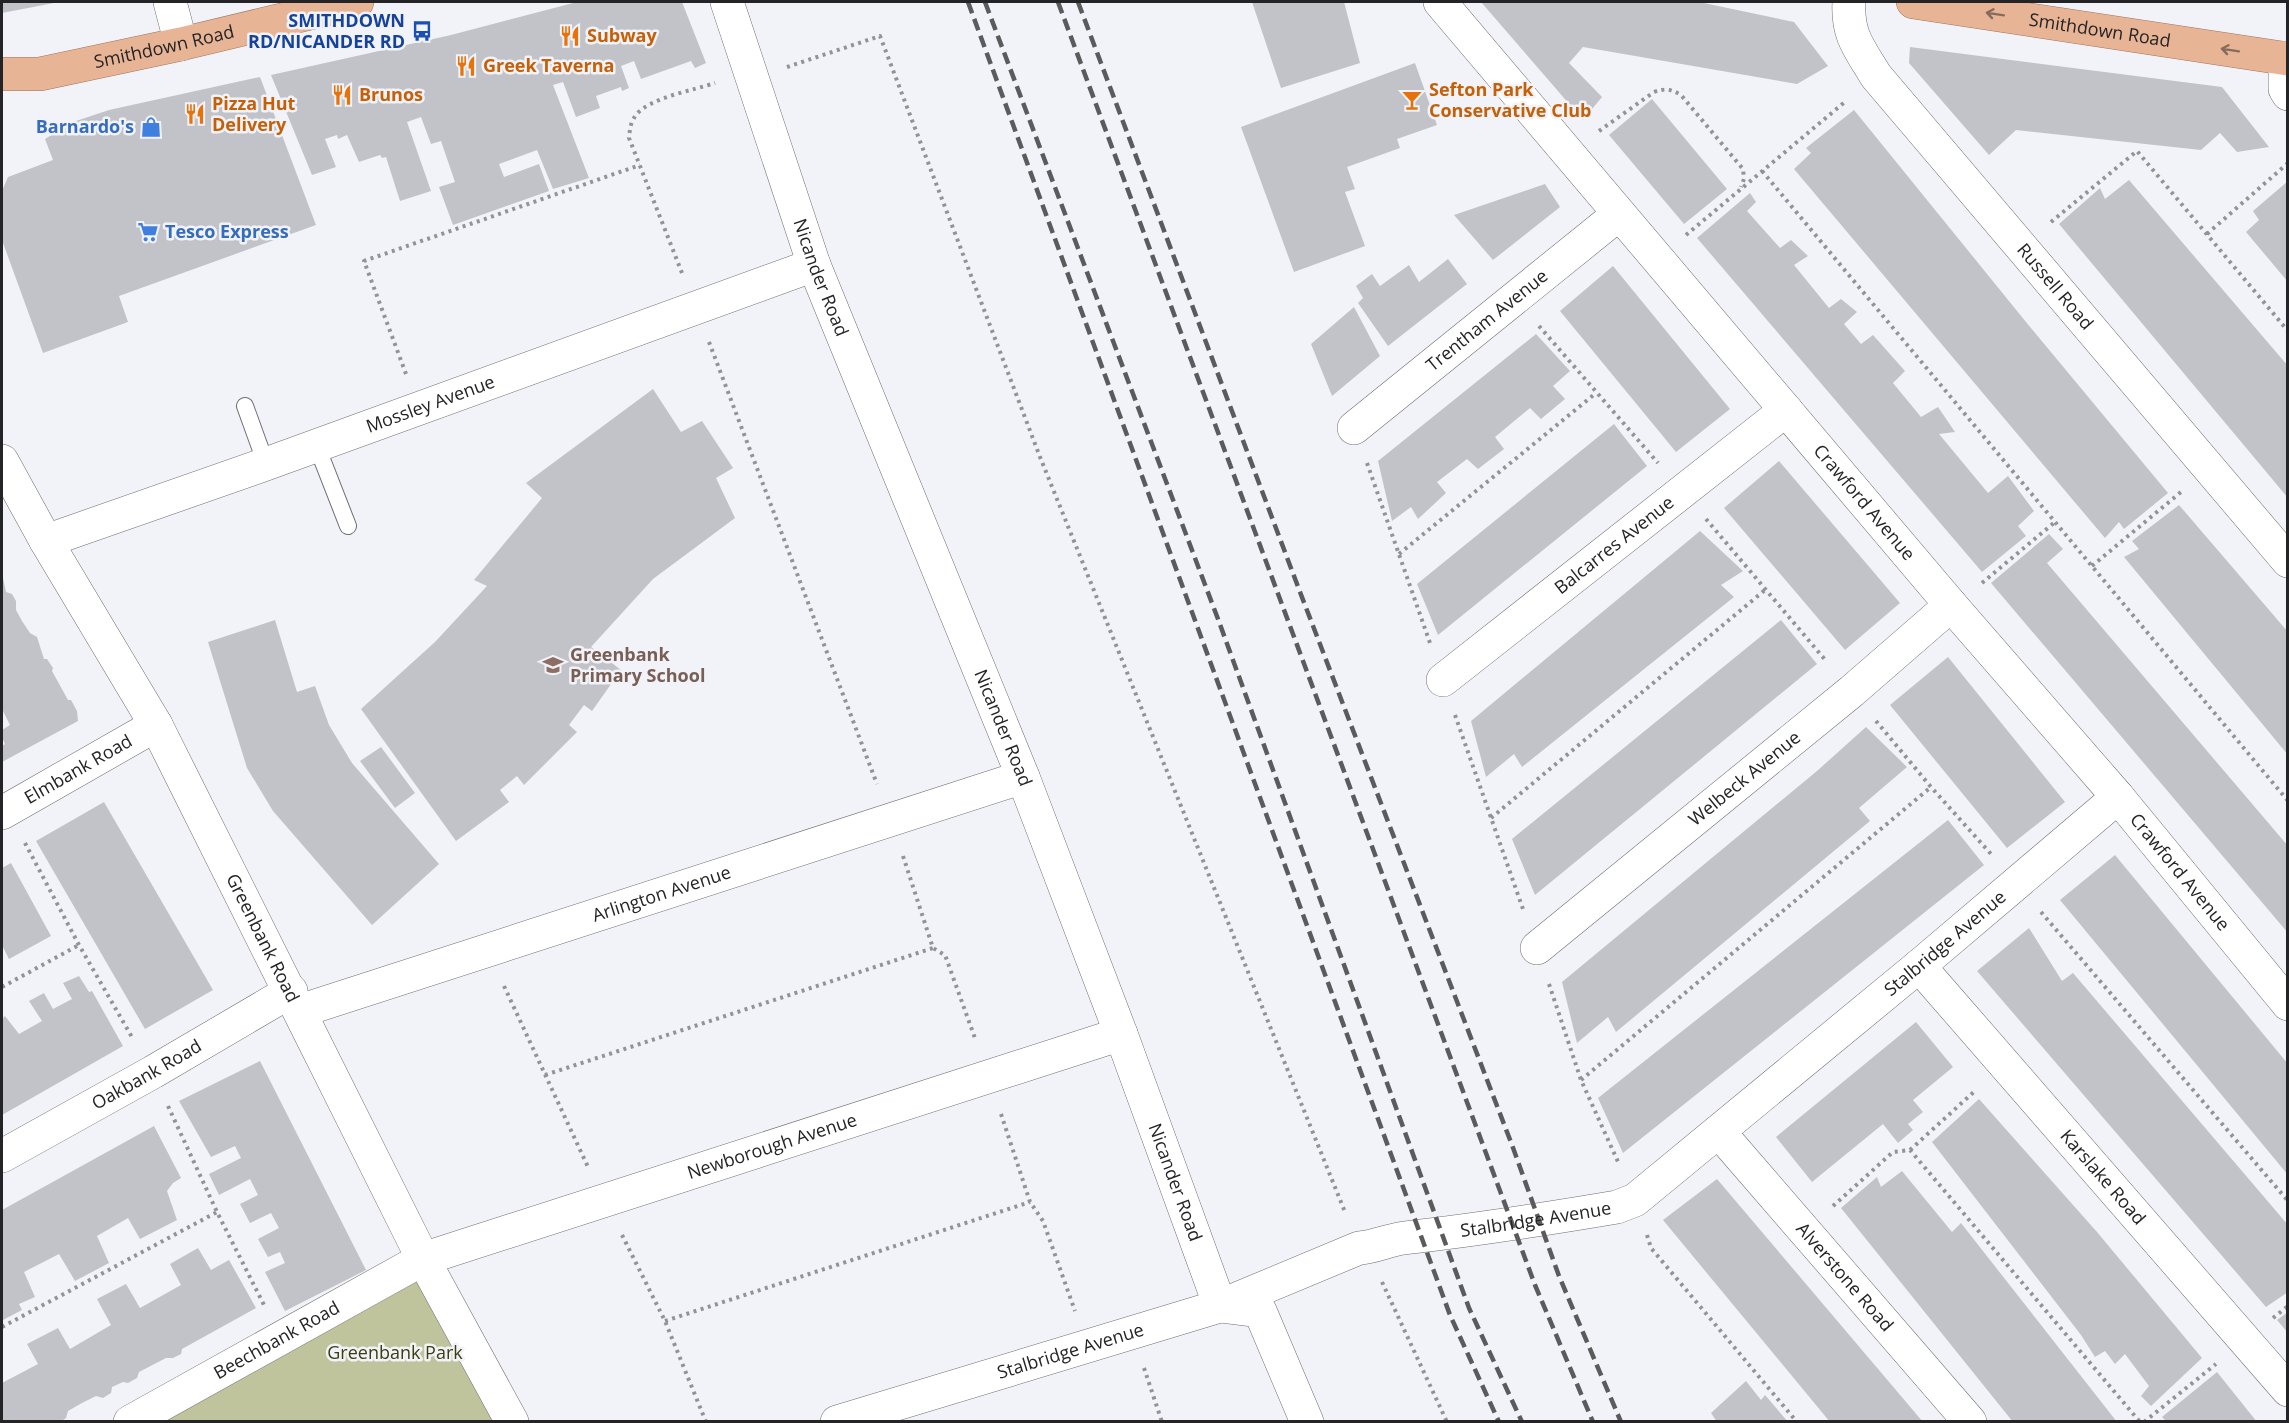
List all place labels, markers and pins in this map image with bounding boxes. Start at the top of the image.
place label: SMITHDOWN RD/NICANDER RD [248,8,405,53]
bus stop icon: SMITHDOWN RD/NICANDER RD [410,19,434,43]
place label: Subway [587,23,657,47]
restaurant icon: Subway [558,24,582,48]
place label: Greek Taverna [483,53,614,77]
restaurant icon: Greek Taverna [454,54,478,78]
place label: Sefton Park Conservative Club [1429,77,1591,122]
place label: Brunos [359,82,423,106]
restaurant icon: Brunos [330,83,354,107]
bar icon: Sefton Park Conservative Club [1400,88,1424,112]
place label: Pizza Hut Delivery [212,91,296,136]
restaurant icon: Pizza Hut Delivery [183,102,207,126]
place label: Barnardo's [36,114,134,138]
shop icon: Barnardo's [139,115,163,139]
place label: Tesco Express [165,219,289,243]
supermarket icon: Tesco Express [136,220,160,244]
place label: Greenbank Primary School [570,642,705,687]
school or university icon: Greenbank Primary School [541,653,565,677]

